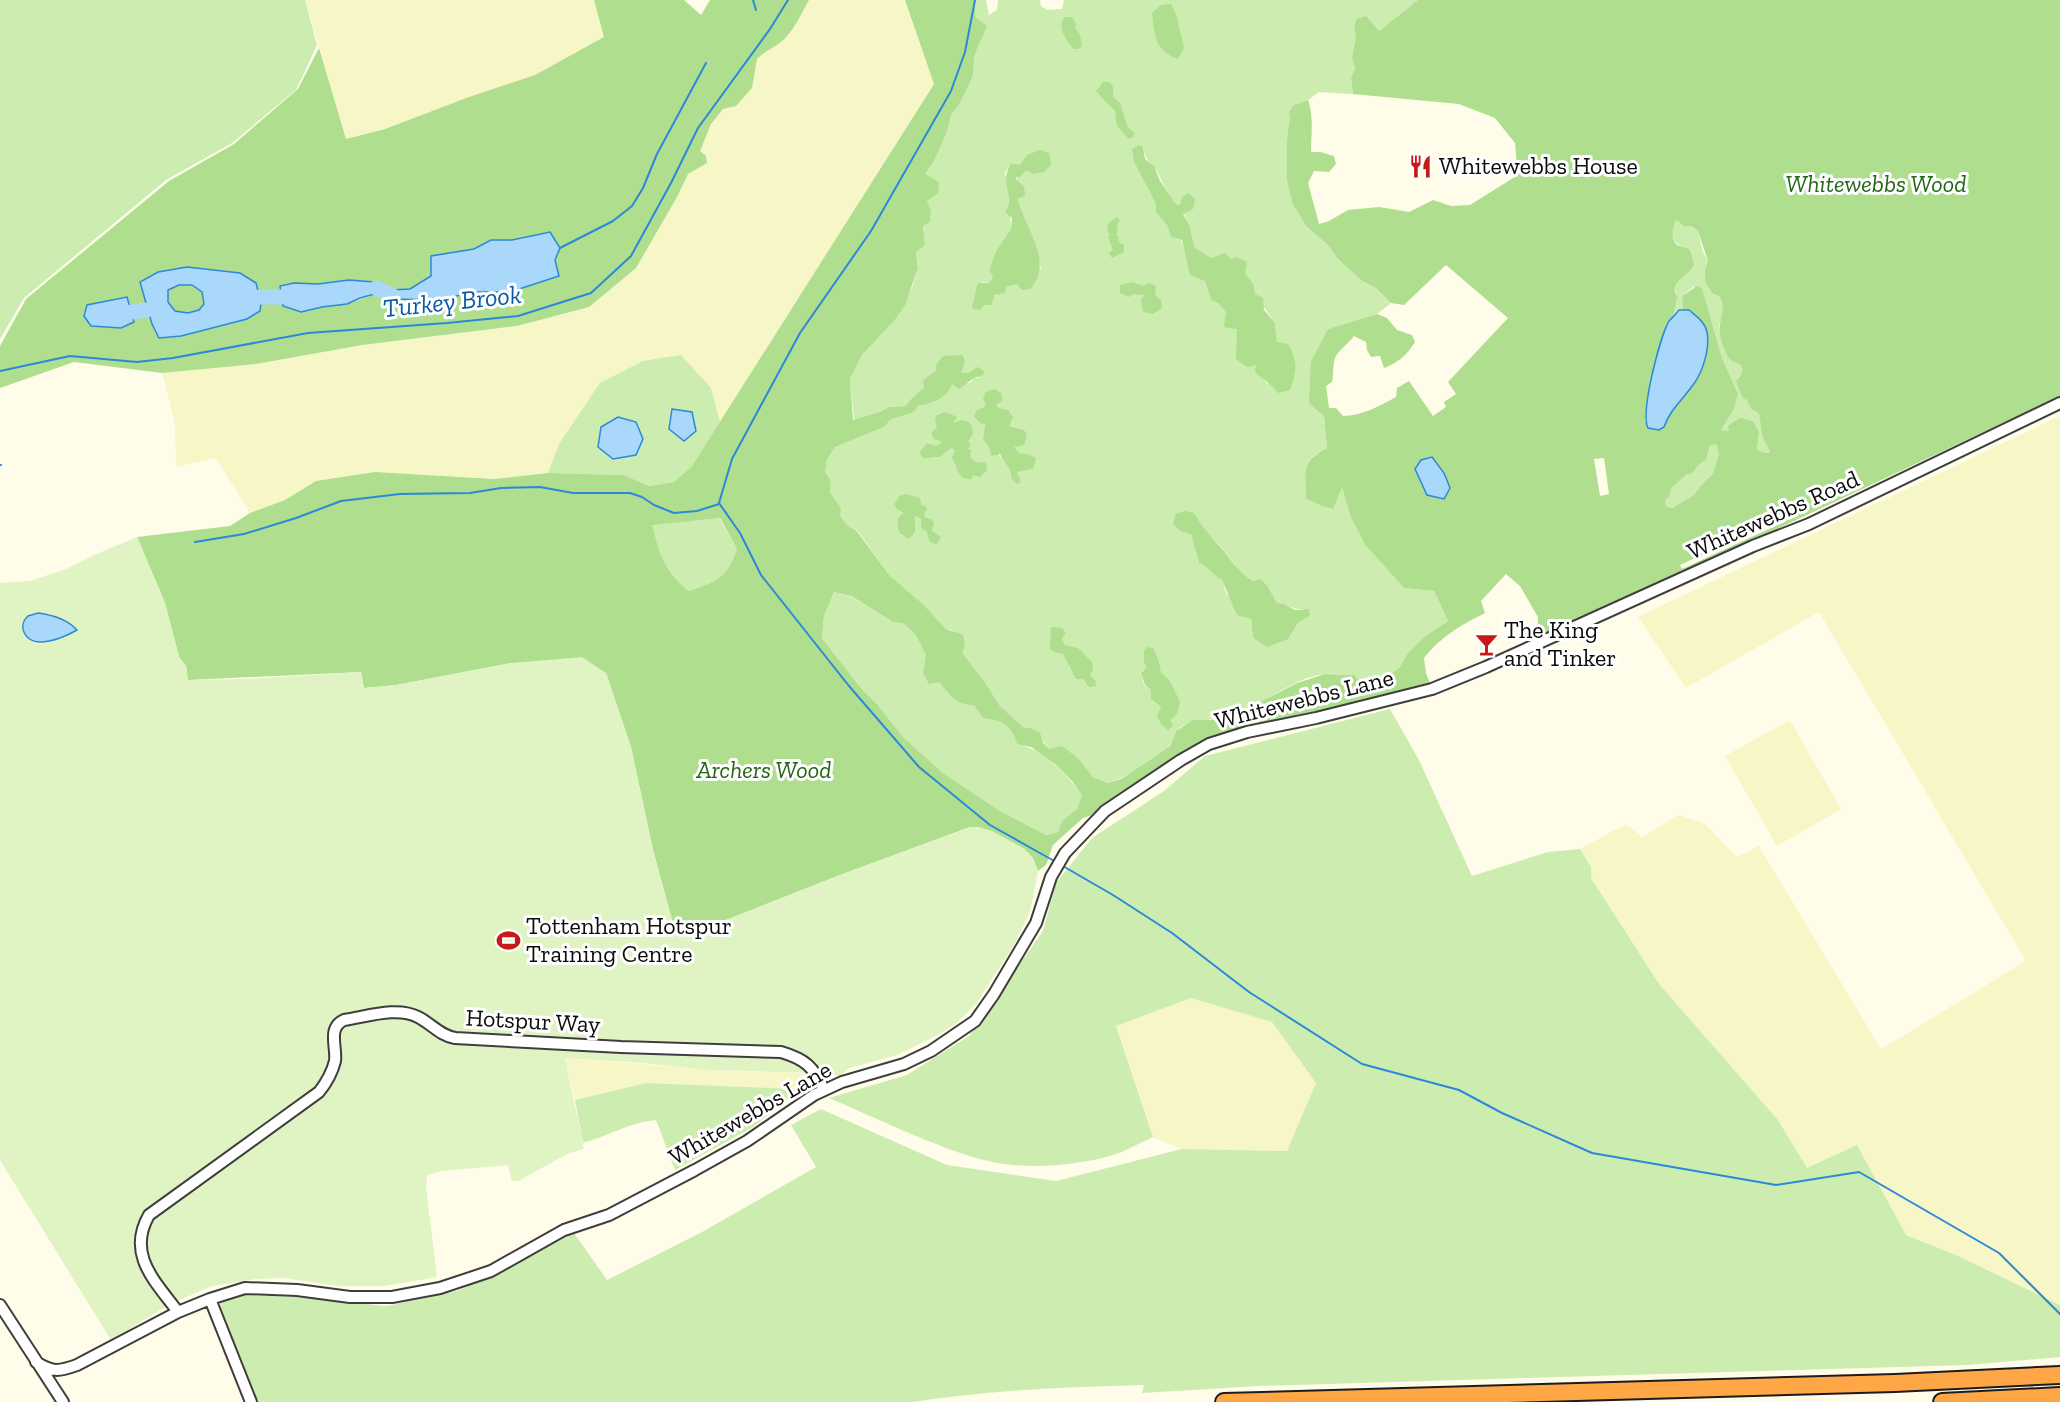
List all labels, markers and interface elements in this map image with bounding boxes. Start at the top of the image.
place label: Whitewebbs House [1439,151,1638,180]
restaurant icon: Whitewebbs House [1408,153,1434,179]
park label: Whitewebbs Wood [1785,169,1967,198]
water label: Turkey Brook [381,278,523,324]
street label: Whitewebbs Road [1682,464,1863,565]
place label: The King and Tinker [1504,615,1616,672]
bar icon: The King and Tinker [1473,631,1499,657]
street label: Whitewebbs Lane [1211,662,1396,735]
park label: Archers Wood [695,755,832,784]
place label: Tottenham Hotspur Training Centre [526,911,732,968]
sports icon: Tottenham Hotspur Training Centre [495,927,521,953]
street label: Hotspur Way [465,1002,602,1039]
street label: Whitewebbs Lane [663,1054,836,1171]

